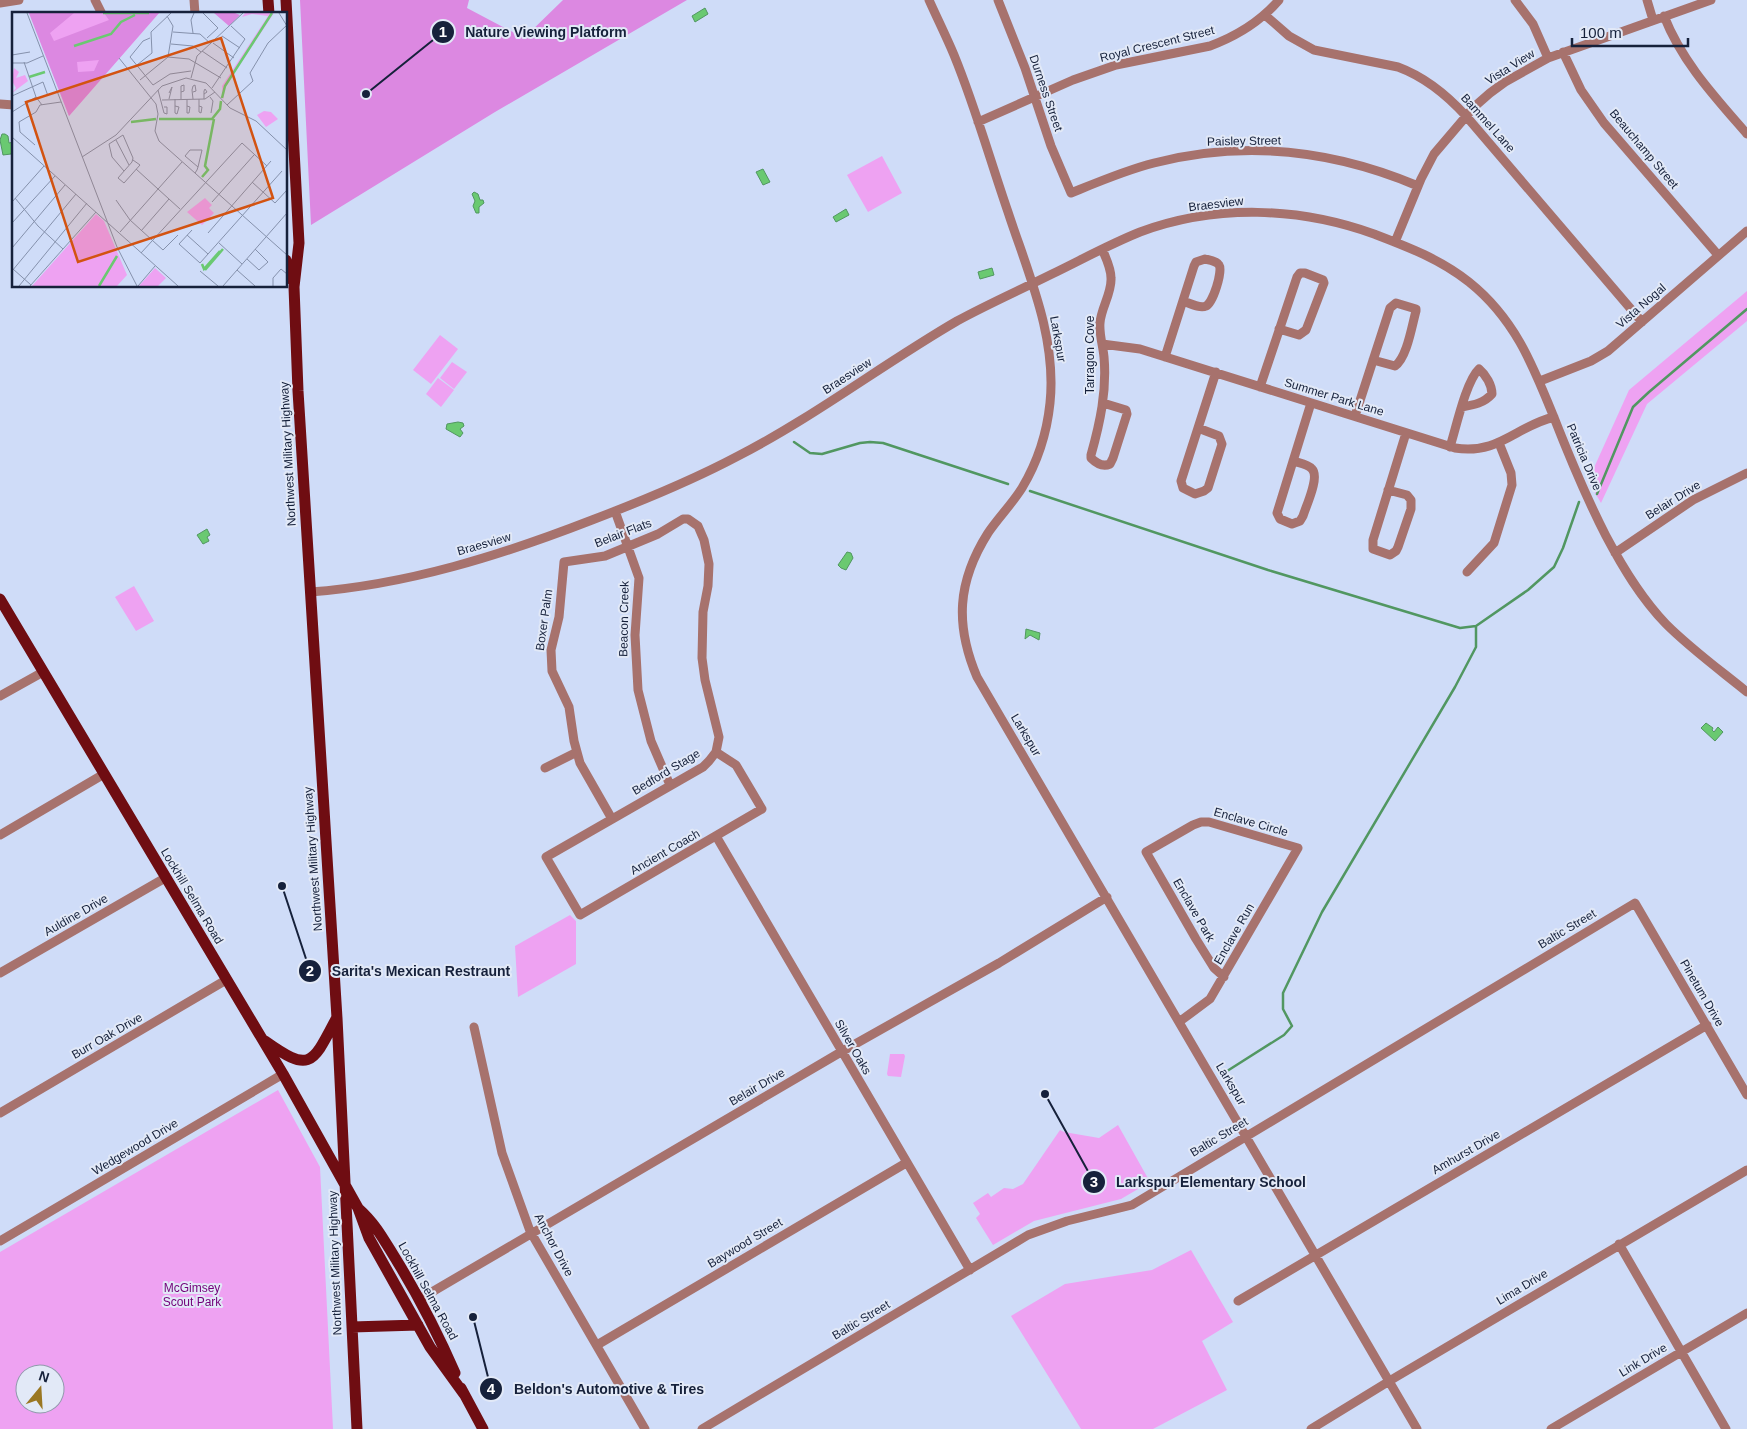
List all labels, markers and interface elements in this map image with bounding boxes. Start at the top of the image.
inset map [12,12,288,288]
scale bar [1572,15,1688,47]
callout: Nature Viewing Platform [431,18,637,47]
text: 1 [439,23,447,40]
street label: Royal Crescent Street [1098,23,1216,65]
text: Nature Viewing Platform [465,24,627,40]
text: 100 m [1580,24,1622,41]
street label: Vista View [1483,46,1538,88]
street label: Durness Street [1026,53,1066,134]
street label: Bammel Lane [1458,91,1518,155]
street label: Beauchamp Street [1607,106,1682,192]
street label: Paisley Street [1207,133,1282,149]
street label: Braesview [1188,194,1245,214]
street label: Vista Nogal [1613,281,1669,331]
street label: Larkspur [1047,315,1069,363]
street label: Tarragon Cove [1083,315,1097,394]
street label: Braesview [820,355,874,397]
street label: Summer Park Lane [1283,375,1386,419]
street label: Northwest Military Highway [277,381,299,527]
street label: Patricia Drive [1564,421,1605,493]
street label: Belair Drive [1643,477,1703,522]
street label: Belair Flats [592,516,654,550]
street label: Braesview [455,530,513,558]
street label: Beacon Creek [616,580,632,657]
street label: Boxer Palm [533,588,555,652]
street label: Larkspur [1008,711,1044,759]
street label: Bedford Stage [630,746,703,798]
street label: Northwest Military Highway [301,786,325,932]
street label: Enclave Circle [1212,805,1290,839]
street label: Ancient Coach [628,826,702,878]
street label: Lockhill Selma Road [158,846,226,946]
street label: Enclave Park [1170,876,1218,945]
street label: Auldine Drive [42,891,111,939]
street label: Enclave Run [1211,901,1257,967]
street label: Baltic Street [1536,906,1599,952]
callout: Sarita's Mexican Restraunt [297,957,521,986]
street label: Pinetum Drive [1677,957,1727,1029]
text: 2 [306,962,314,979]
text: Sarita's Mexican Restraunt [332,963,511,979]
street label: Burr Oak Drive [69,1010,145,1062]
street label: Silver Oaks [832,1017,874,1077]
street label: Larkspur [1213,1060,1249,1108]
street label: Belair Drive [727,1065,788,1109]
street label: Baltic Street [1188,1114,1251,1160]
street label: Wedgewood Drive [89,1116,181,1178]
street label: Amhurst Drive [1430,1127,1503,1177]
callout: Larkspur Elementary School [1081,1167,1316,1196]
text: 3 [1090,1173,1098,1190]
text: Larkspur Elementary School [1116,1174,1306,1190]
street label: Northwest Military Highway [325,1190,345,1336]
street label: Anchor Drive [532,1211,577,1279]
street label: Baywood Street [705,1215,785,1271]
street label: Lockhill Selma Road [395,1240,461,1342]
street label: Lima Drive [1494,1266,1550,1308]
park label: McGimsey Scout Park [163,1281,222,1309]
street label: Baltic Street [830,1297,893,1343]
street label: Link Drive [1617,1340,1670,1380]
north arrow [15,1364,65,1414]
text: N [37,1367,51,1386]
callout: Beldon's Automotive & Tires [478,1374,714,1403]
text: 4 [487,1380,496,1397]
text: Beldon's Automotive & Tires [514,1381,704,1397]

